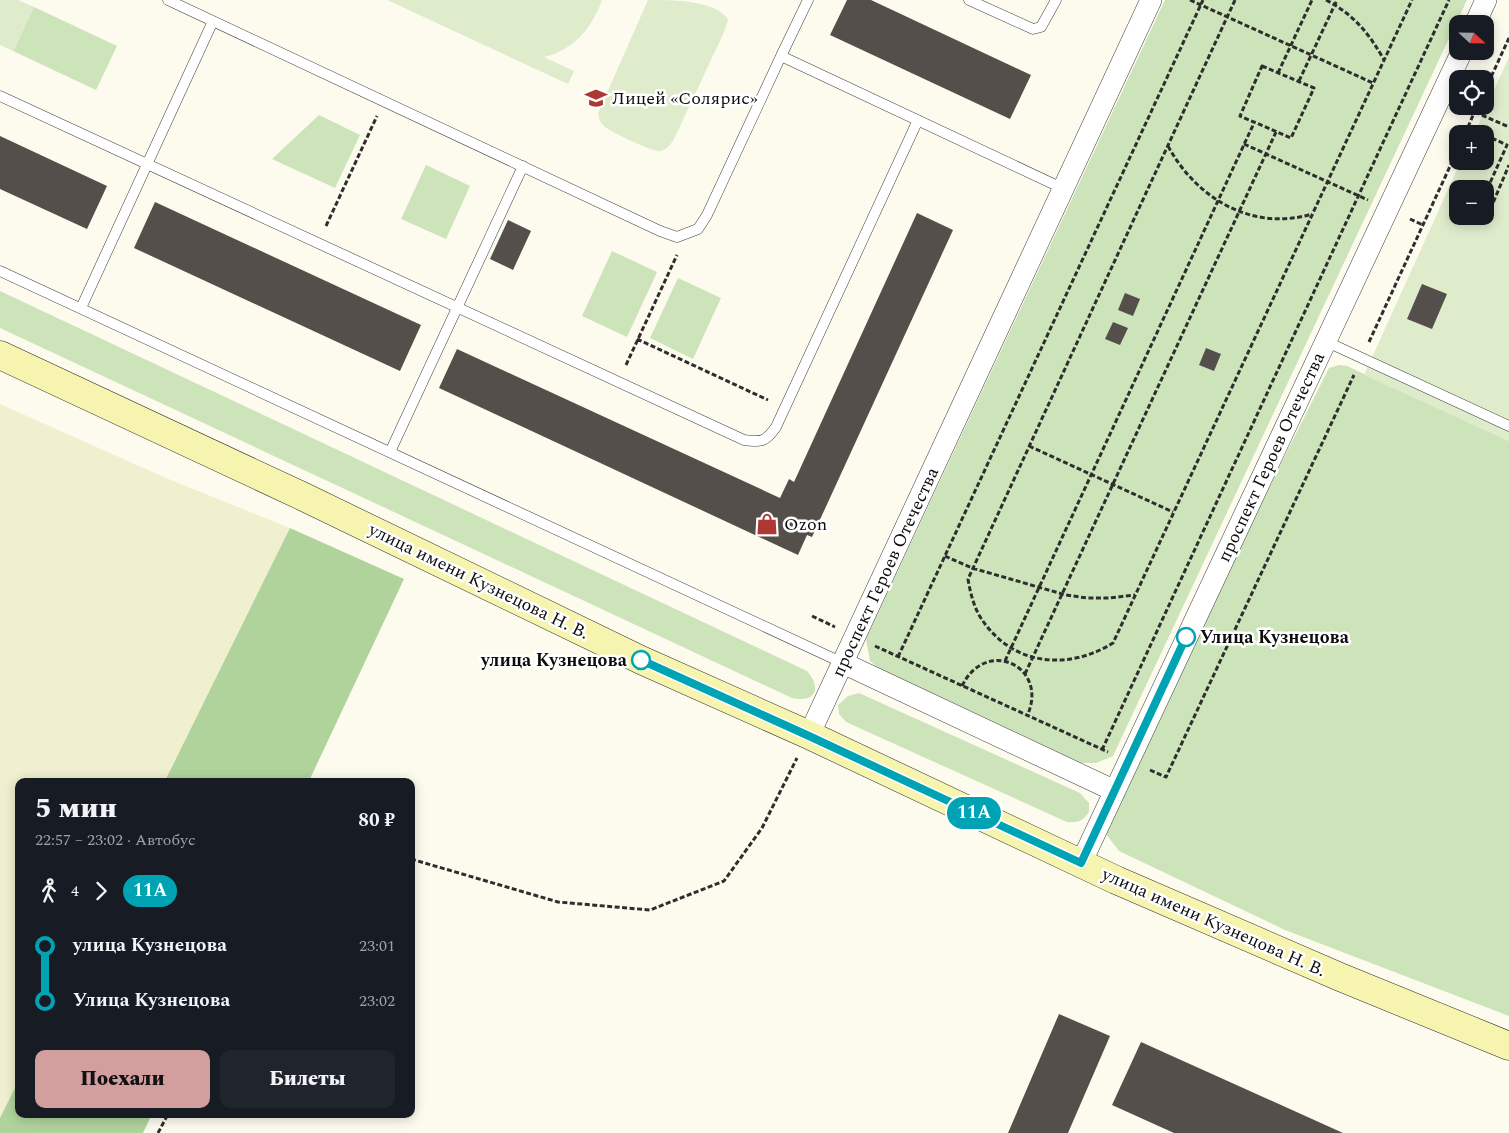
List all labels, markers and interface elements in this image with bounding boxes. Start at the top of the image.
north arrow [1449,15,1494,60]
map controls [1449,15,1494,225]
button: locate [1449,70,1494,115]
school or university icon: Лицей «Солярис» [583,85,609,111]
place label: Лицей «Солярис» [612,85,758,112]
button: + [1449,125,1494,170]
button: − [1449,180,1494,225]
street label: проспект Героев Отечества [1211,348,1332,567]
street label: проспект Героев Отечества [825,463,946,682]
shop icon: Ozon [754,511,780,537]
place label: Ozon [784,511,827,538]
street label: улица имени Кузнецова Н. В. [363,516,594,647]
place label: Улица Кузнецова [1200,624,1350,651]
marker: Улица Кузнецова [1176,627,1196,647]
place label: улица Кузнецова [480,647,628,674]
marker: улица Кузнецова [631,650,651,670]
text: 5 мин [35,787,117,830]
line badge: 11А [945,797,1003,829]
text: 11А [957,799,991,826]
text: 80 ₽ [358,806,395,835]
text: 22:57 – 23:02 · Автобус [35,828,196,852]
street label: улица имени Кузнецова Н. В. [1097,860,1330,984]
icon: walk [35,877,63,905]
icon: forward [87,877,115,905]
text: 11А [133,877,167,904]
text: 4 [71,879,79,903]
text: улица Кузнецова [73,931,227,960]
text: 23:01 [359,934,395,958]
text: Улица Кузнецова [73,986,230,1015]
text: 23:02 [359,989,395,1013]
button: Поехали [35,1050,210,1108]
button: Билеты [220,1050,395,1108]

